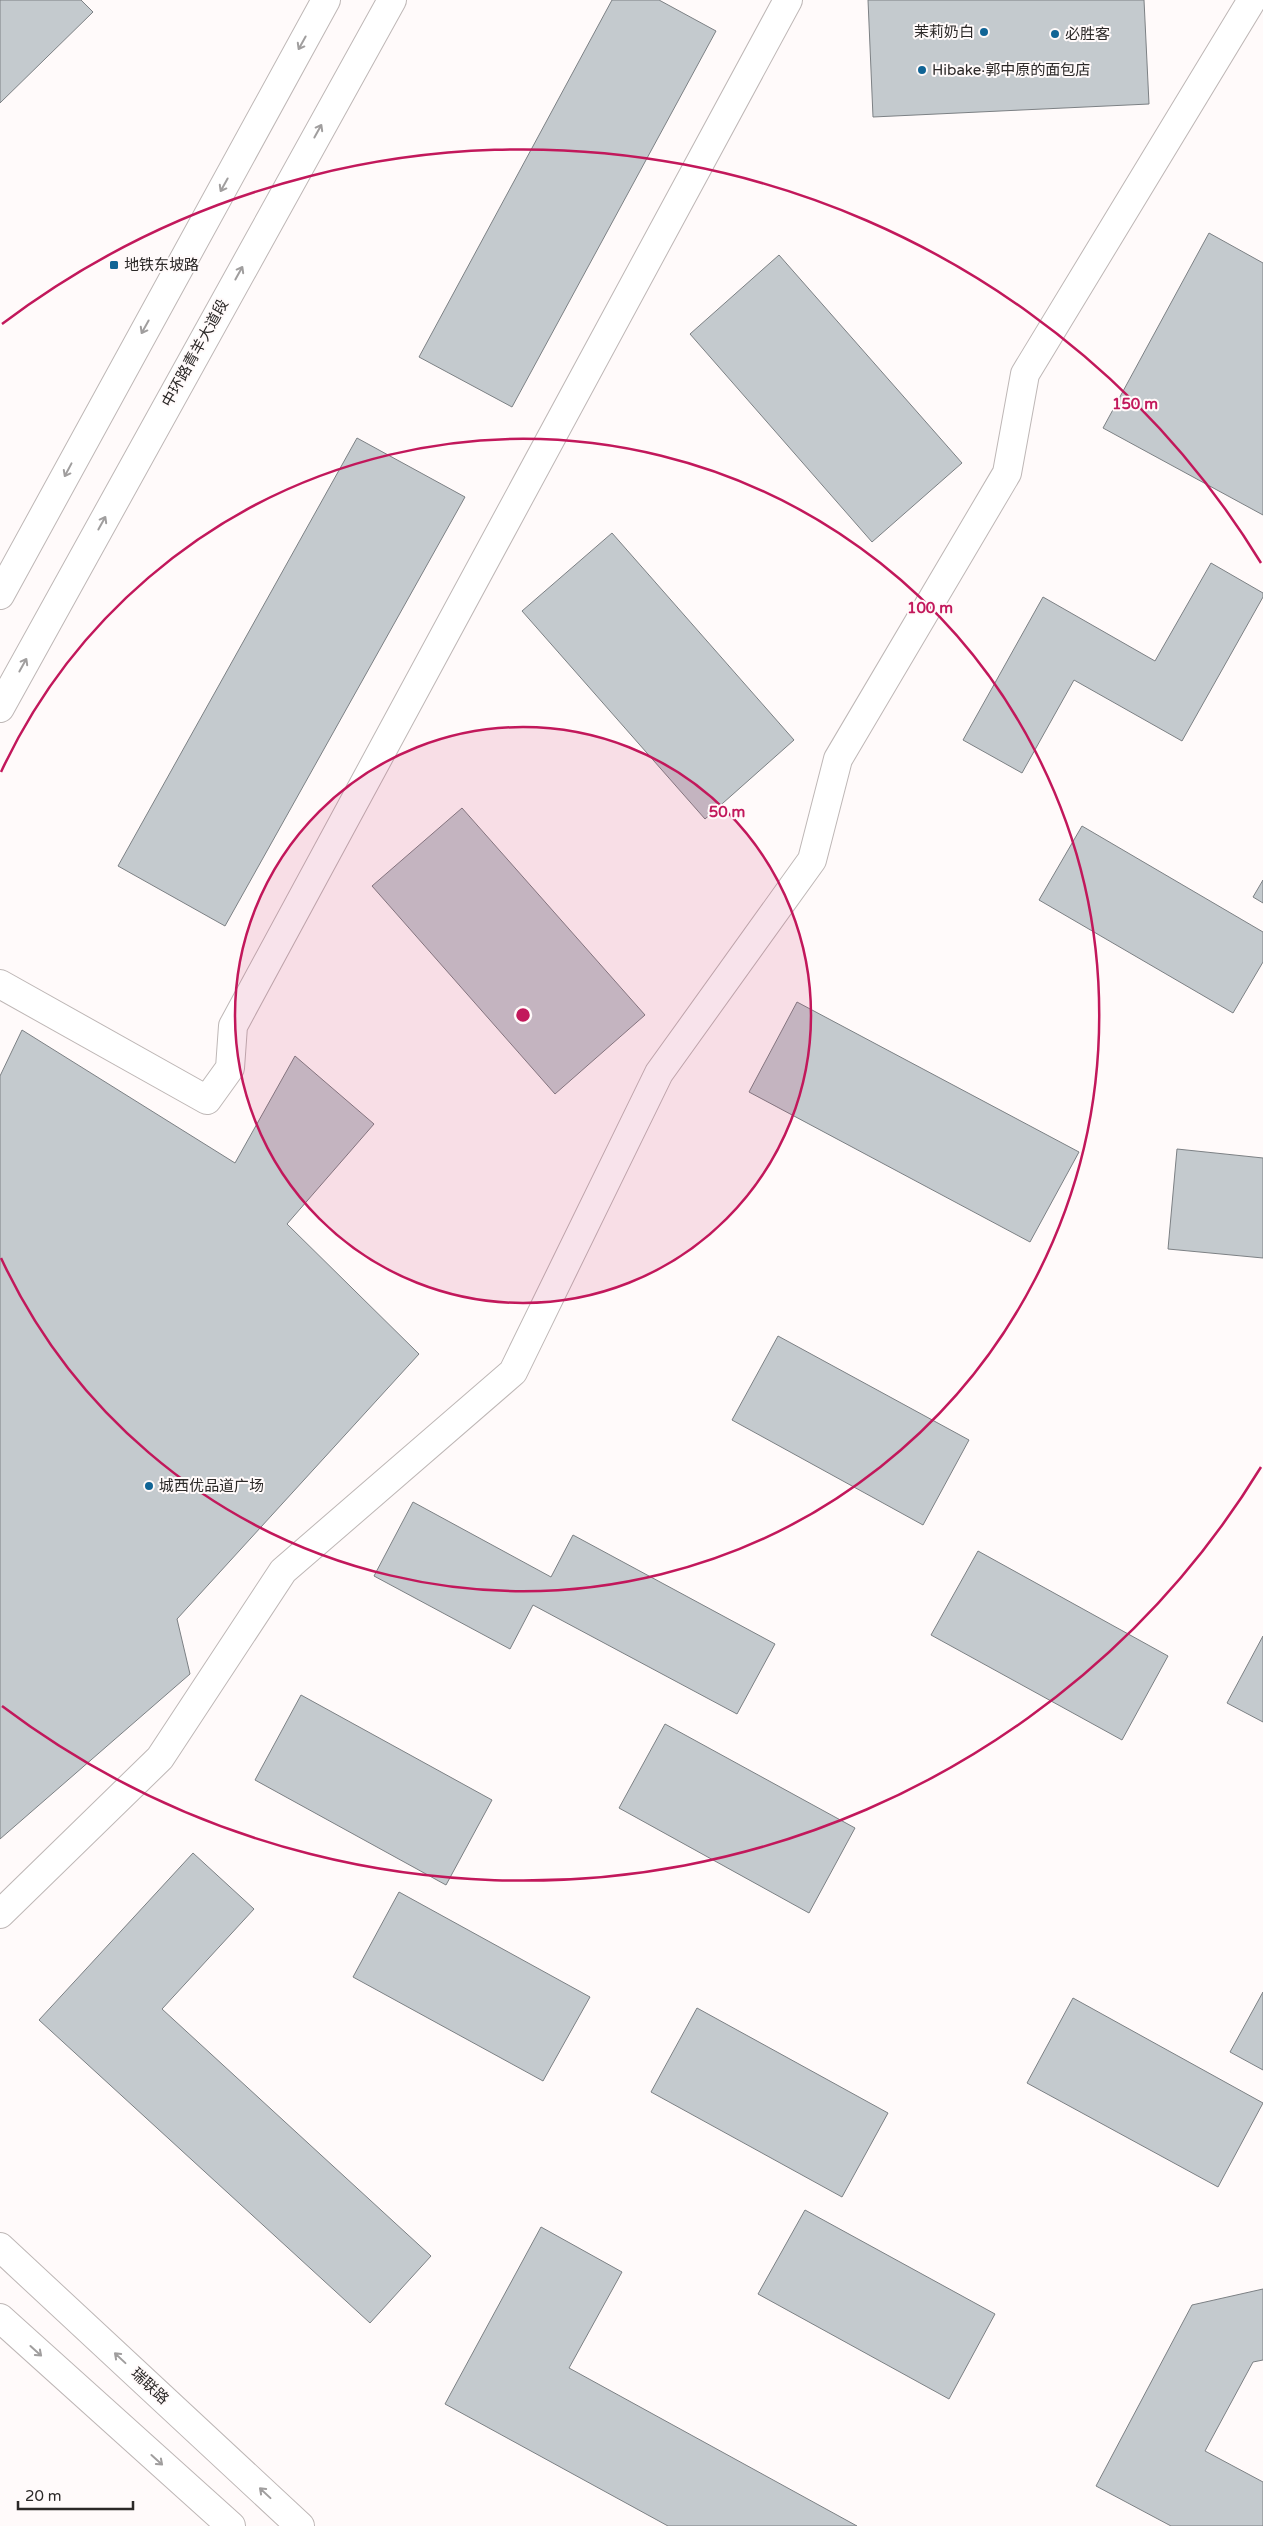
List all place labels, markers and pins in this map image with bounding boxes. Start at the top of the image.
place label: 茉莉奶白 [914,23,974,41]
place label: 必胜客 [1065,25,1110,43]
marker: 茉莉奶白 [978,26,990,38]
marker: 必胜客 [1049,28,1061,40]
place label: Hibake·郭中原的面包店 [932,61,1090,79]
marker: Hibake·郭中原的面包店 [916,64,928,76]
place label: 地铁东坡路 [124,256,199,274]
marker: 地铁东坡路 [108,259,120,271]
centre of rings [514,1006,532,1024]
place label: 城西优品道广场 [159,1477,264,1495]
marker: 城西优品道广场 [143,1480,155,1492]

